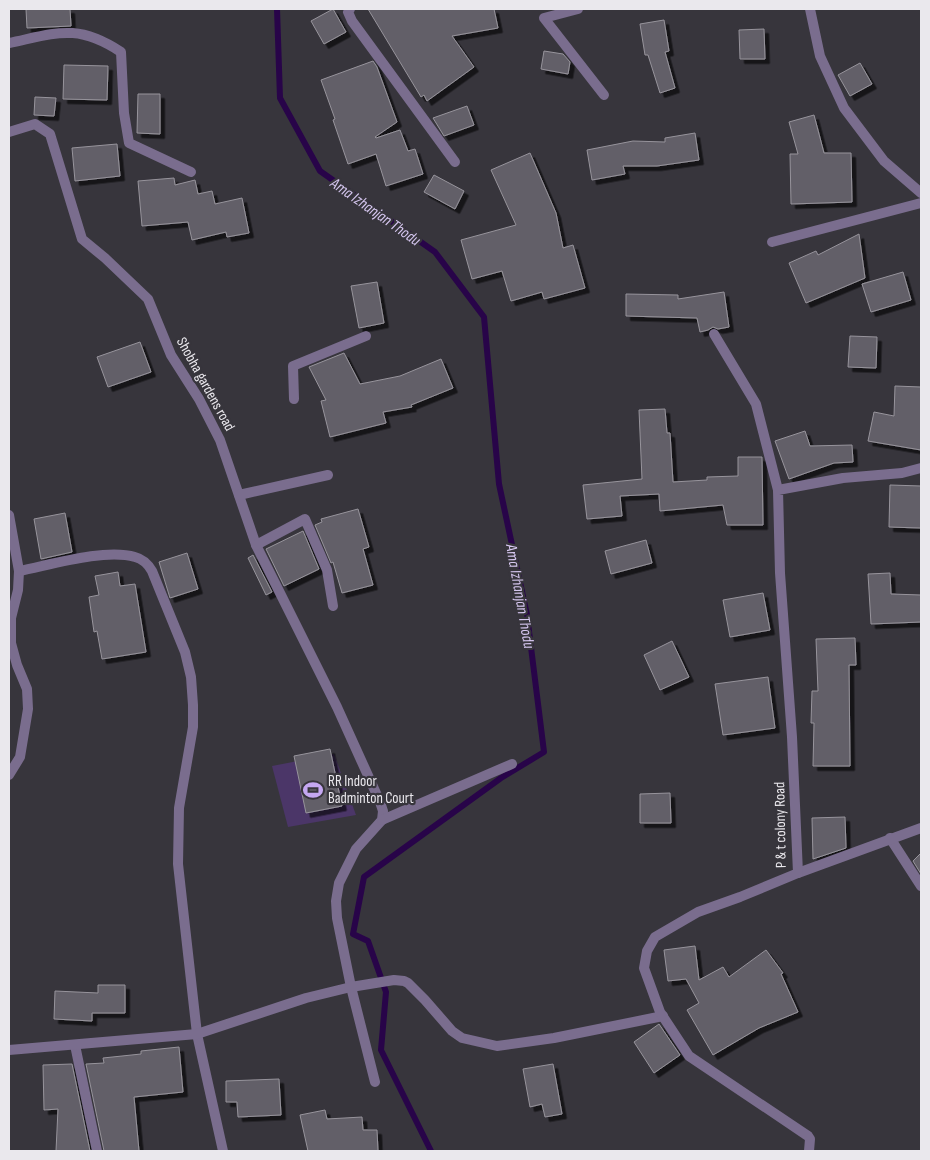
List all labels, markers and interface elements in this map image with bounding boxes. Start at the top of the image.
water label: Ama Izhanjan Thodu [326,174,424,251]
street label: Shobha gardens road [172,334,239,434]
water label: Ama Izhanjan Thodu [501,542,538,650]
place label: RR Indoor Badminton Court [328,772,414,808]
sports icon: RR Indoor Badminton Court [302,779,324,801]
street label: P & t colony Road [770,782,791,868]

